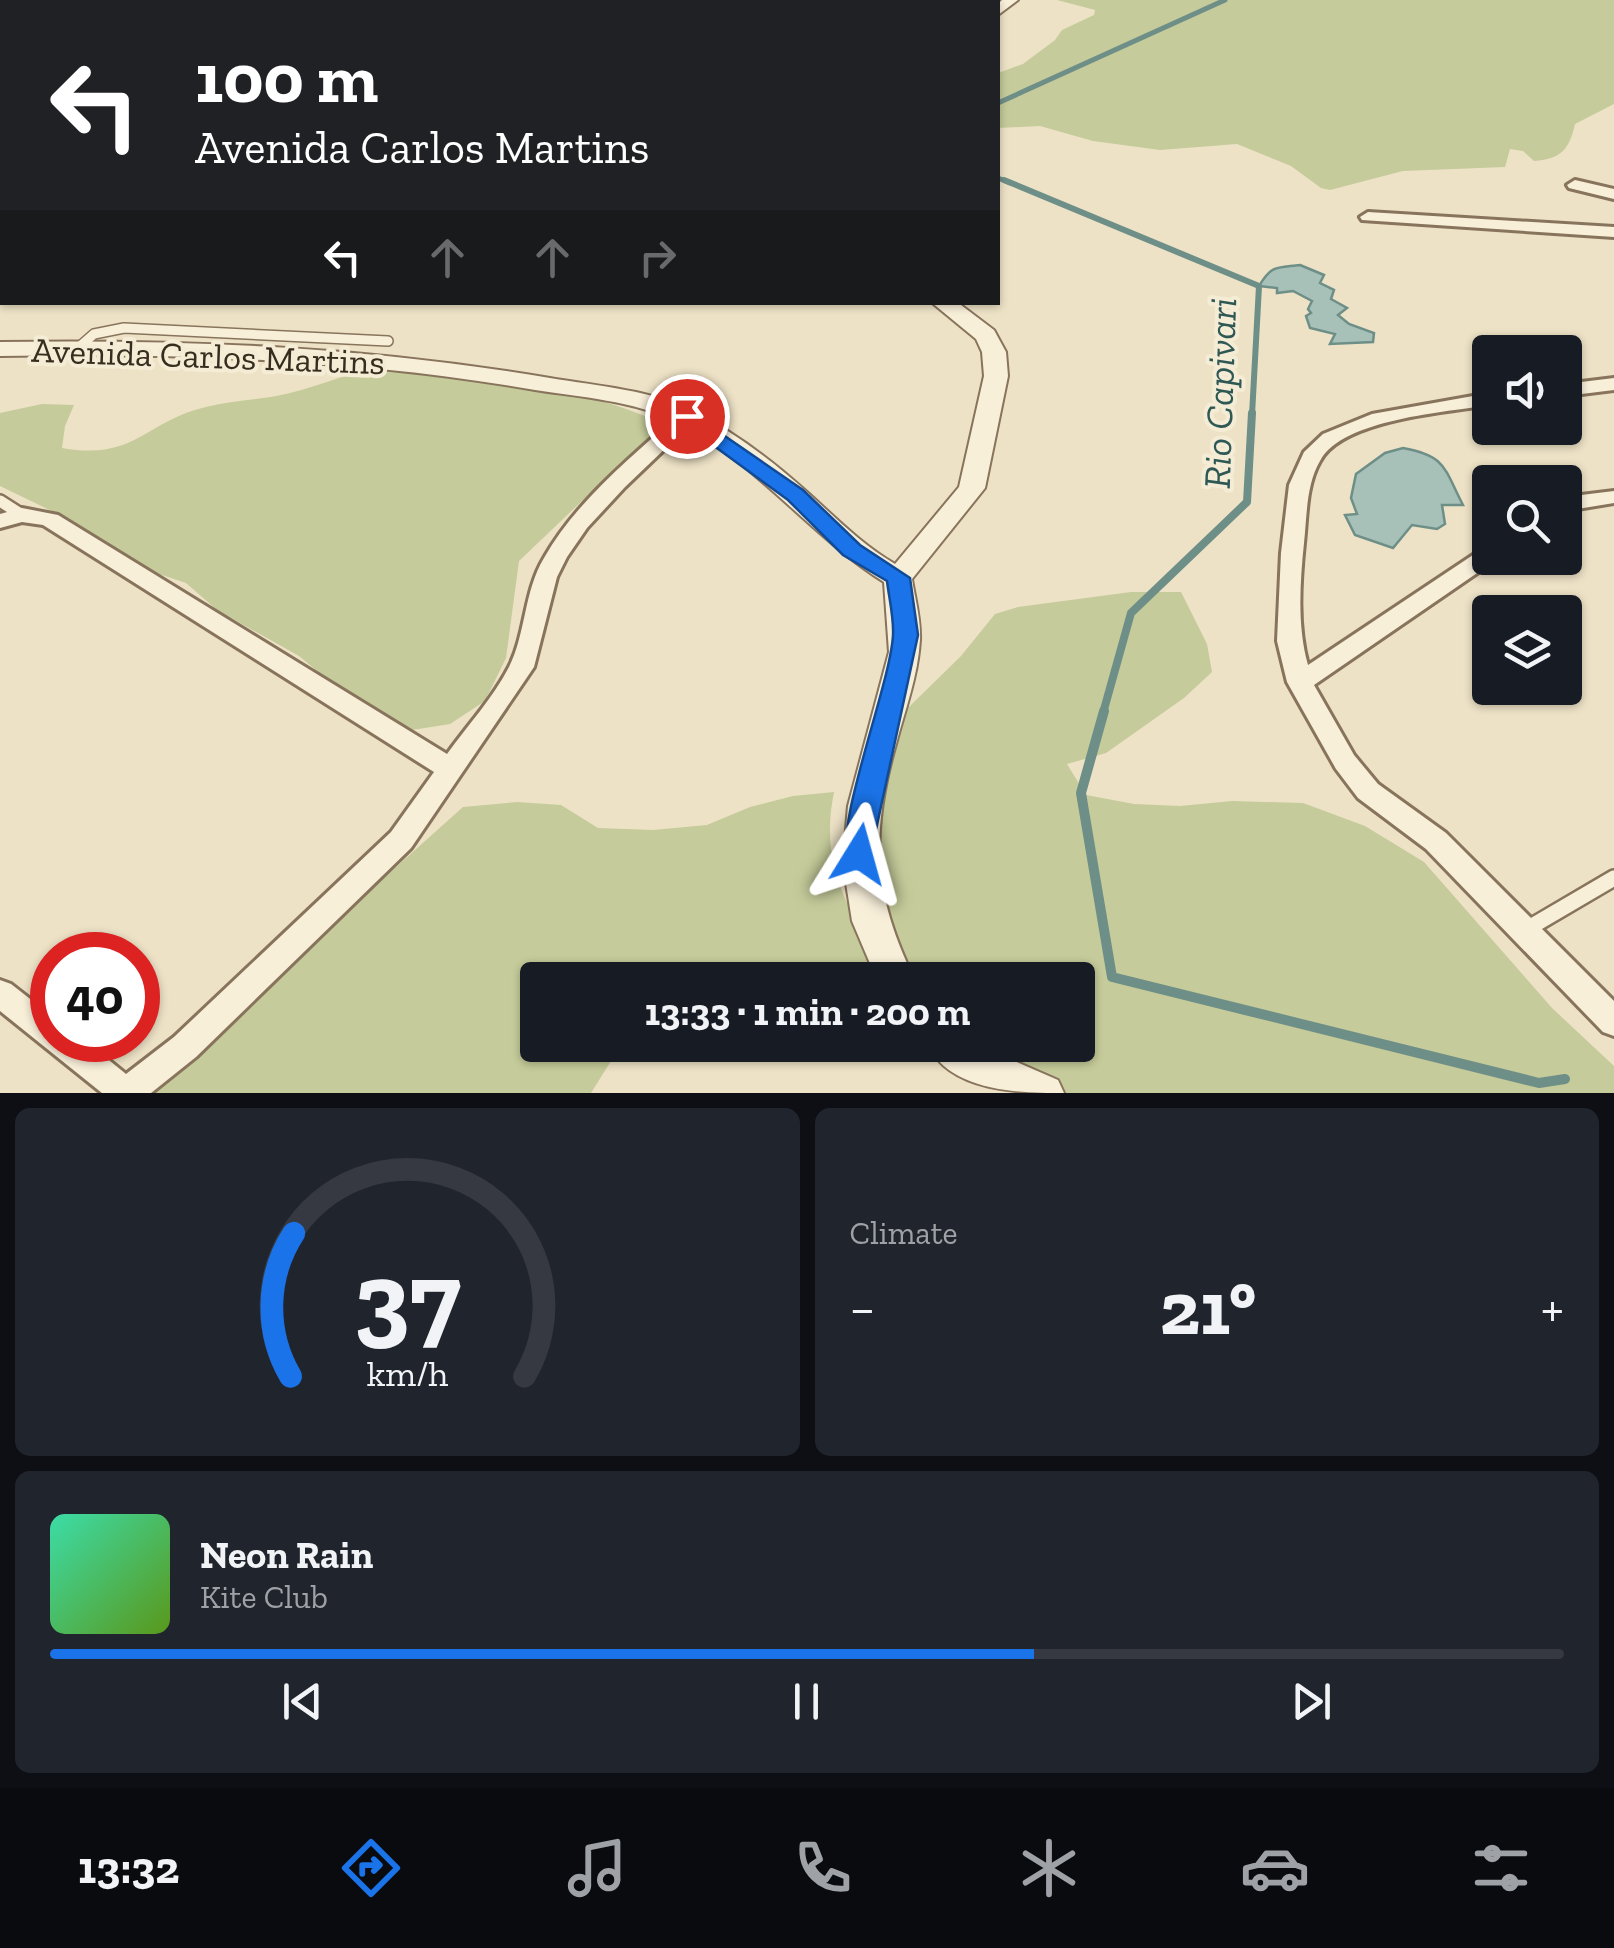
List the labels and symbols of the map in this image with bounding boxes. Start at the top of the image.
water label: Rio Capivari [1194,297,1246,489]
street label: Avenida Carlos Martins [31,329,385,383]
pin [645,374,730,459]
position arrow [807,802,911,906]
speed limit sign: 40 [30,932,160,1062]

